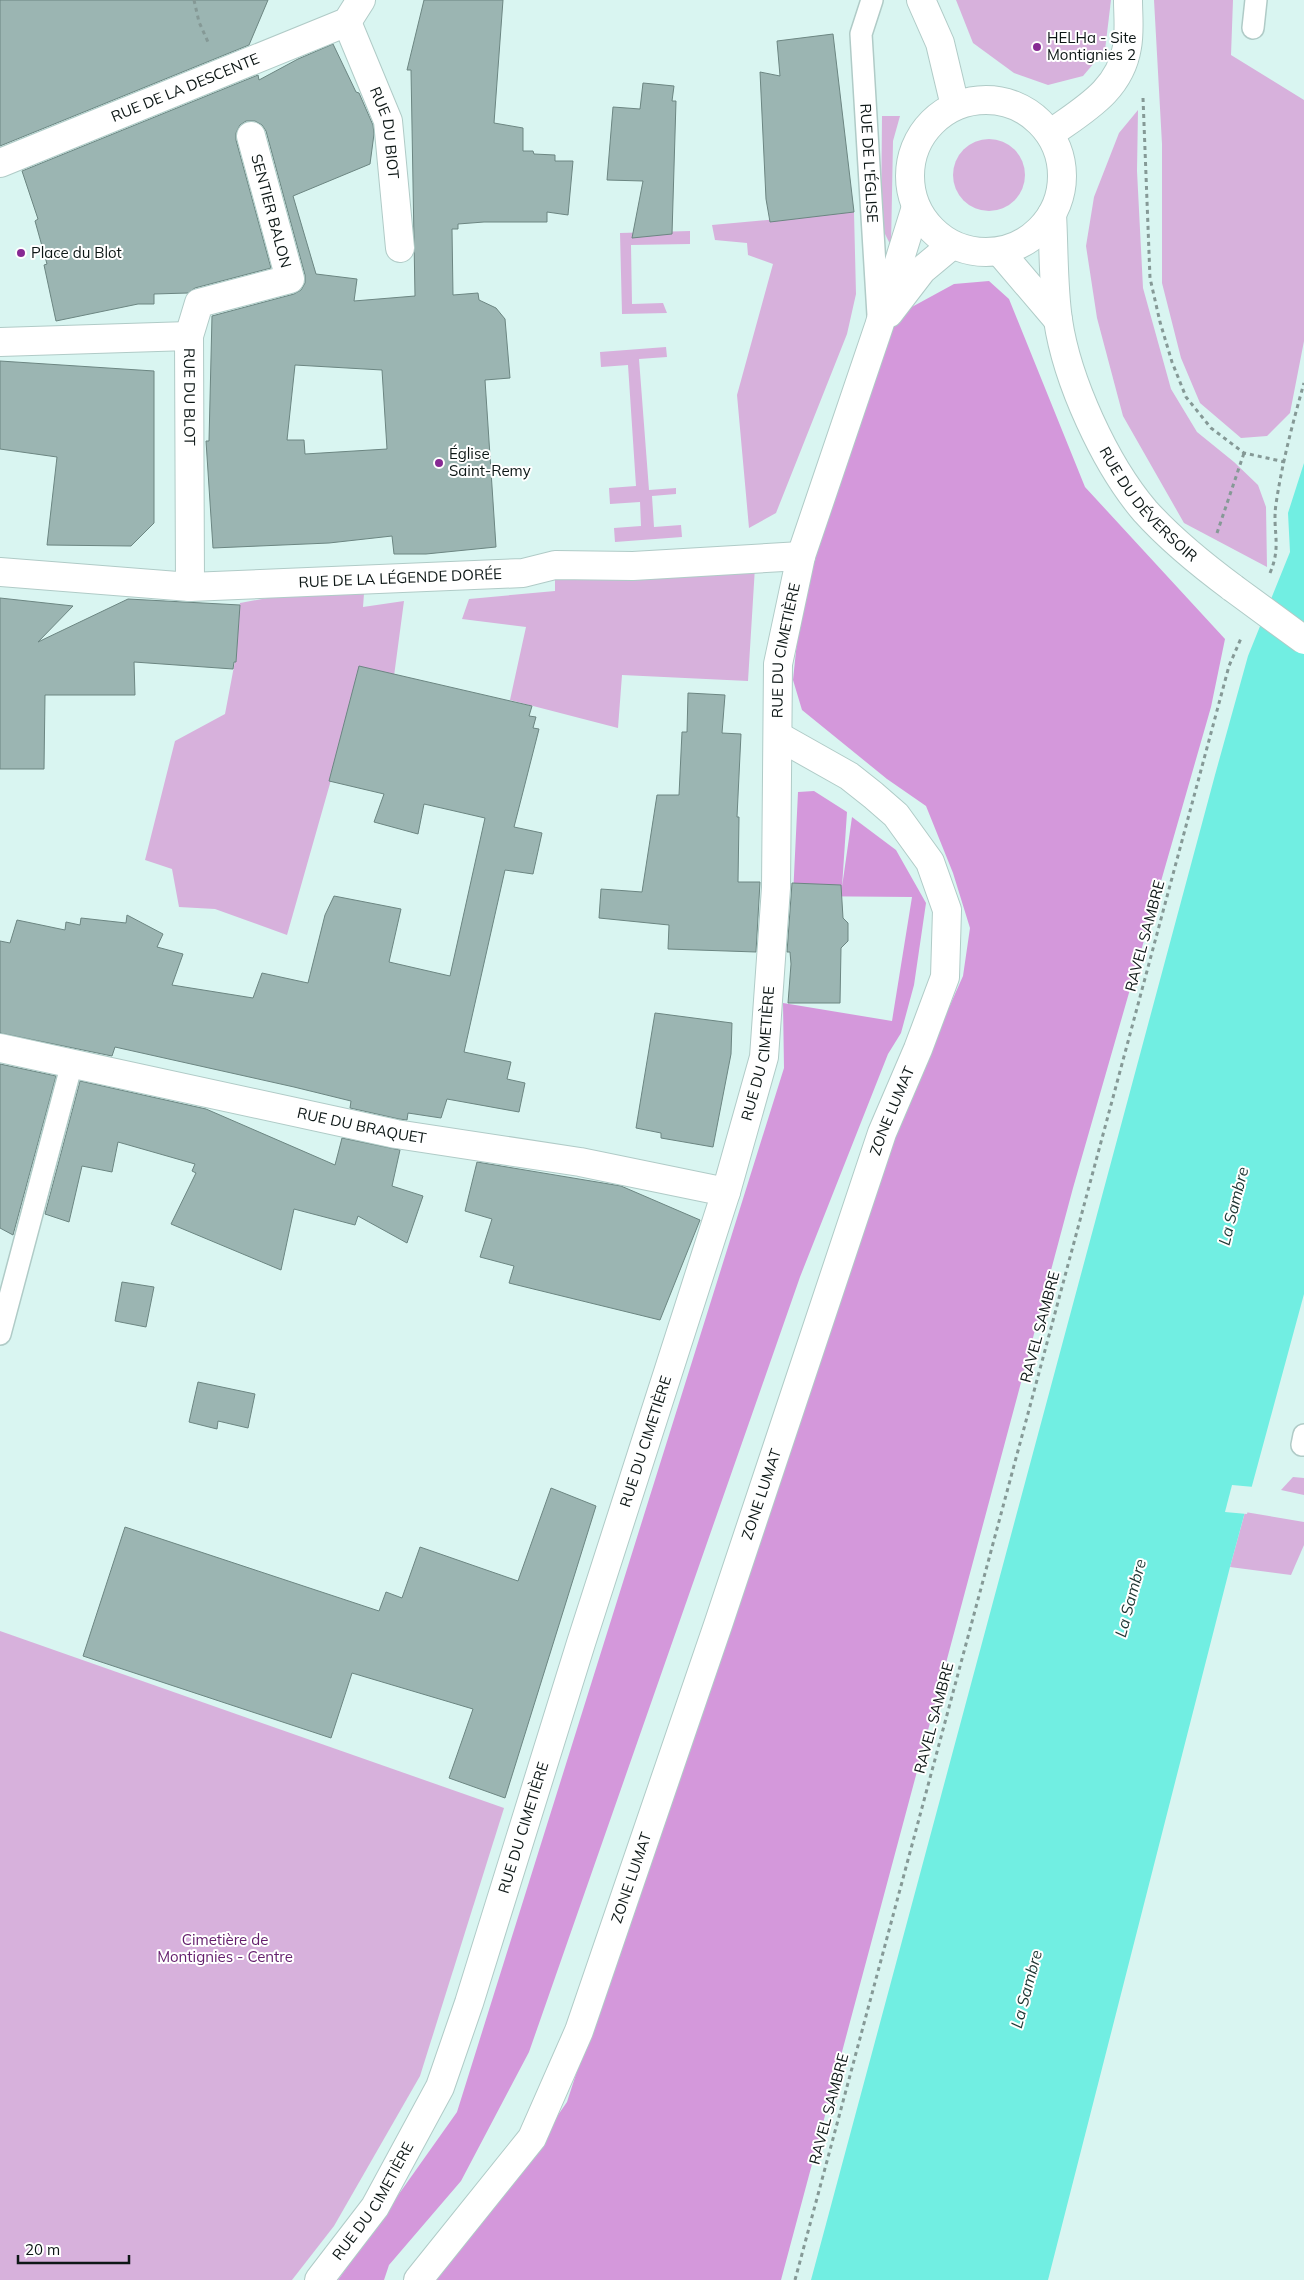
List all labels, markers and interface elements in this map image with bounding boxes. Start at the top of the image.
place label: HELHa - Site Montignies 2 [1047,28,1136,64]
marker: HELHa - Site Montignies 2 [1031,41,1043,53]
street label: RUE DE LA DESCENTE [108,49,262,126]
street label: RUE DU BIOT [366,84,403,180]
street label: RUE DE L'ÉGLISE [856,103,882,223]
street label: SENTIER BALON [247,152,296,270]
place label: Place du Blot [31,243,122,262]
marker: Place du Blot [15,247,27,259]
street label: RUE DU BLOT [180,348,199,446]
street label: RUE DU DÉVERSOIR [1095,443,1202,566]
place label: Église Saint-Remy [449,444,531,480]
marker: Église Saint-Remy [433,457,445,469]
street label: RUE DE LA LÉGENDE DORÉE [298,564,503,591]
street label: RUE DU CIMETIÈRE [768,581,804,718]
street label: RAVEL SAMBRE [1121,878,1169,994]
street label: RUE DU CIMETIÈRE [737,985,778,1123]
street label: ZONE LUMAT [865,1063,919,1158]
street label: RUE DU BRAQUET [295,1103,428,1148]
water label: La Sambre [1214,1164,1252,1247]
street label: RAVEL SAMBRE [1016,1269,1064,1385]
street label: RUE DU CIMETIÈRE [615,1373,675,1509]
street label: ZONE LUMAT [737,1446,785,1542]
water label: La Sambre [1110,1556,1150,1639]
street label: RAVEL SAMBRE [910,1660,958,1776]
street label: RUE DU CIMETIÈRE [494,1759,553,1896]
street label: ZONE LUMAT [607,1830,655,1925]
park label: Cimetière de Montignies - Centre [157,1930,293,1966]
water label: La Sambre [1006,1947,1046,2030]
street label: RAVEL SAMBRE [805,2051,853,2167]
street label: RUE DU CIMETIÈRE [328,2138,417,2264]
scale bar [18,2232,129,2264]
text: 20 m [25,2240,60,2259]

